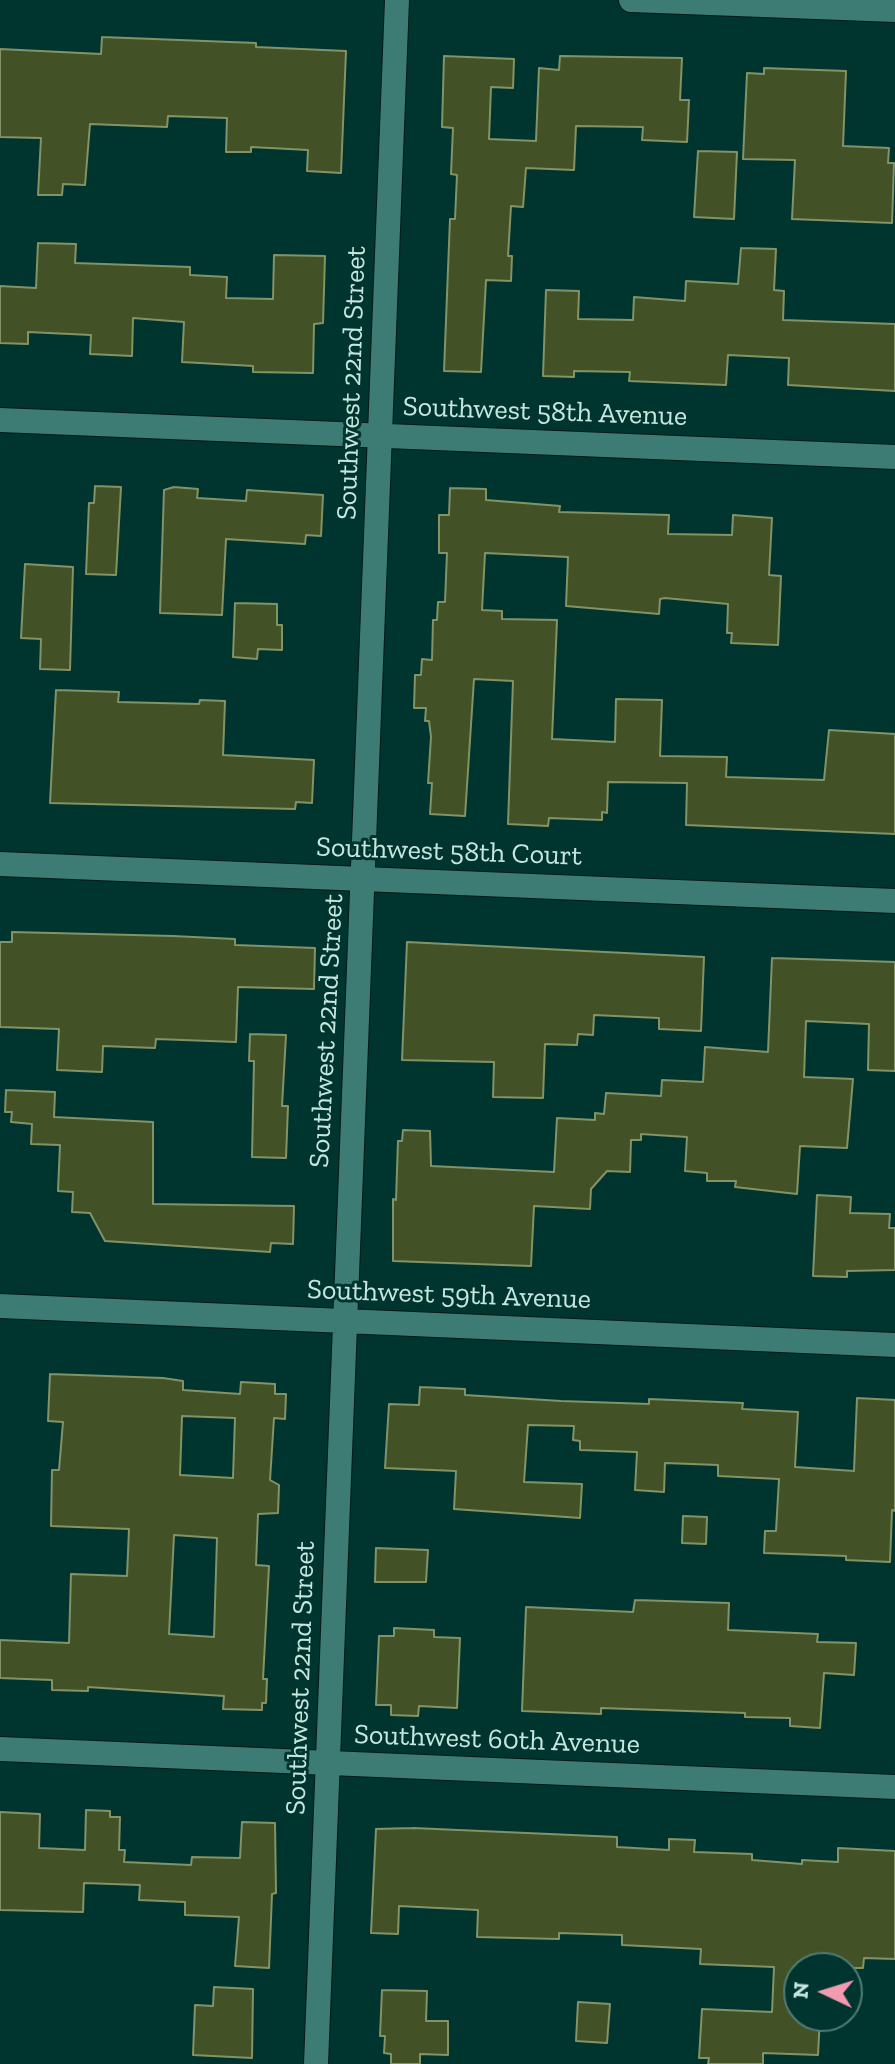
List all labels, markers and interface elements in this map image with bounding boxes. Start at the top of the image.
street label: Southwest 22nd Street [330,245,374,521]
street label: Southwest 58th Avenue [402,390,688,434]
street label: Southwest 58th Court [316,831,582,873]
street label: Southwest 22nd Street [303,893,351,1169]
street label: Southwest 59th Avenue [306,1273,592,1317]
street label: Southwest 22nd Street [279,1540,323,1816]
street label: Southwest 60th Avenue [354,1718,640,1762]
north arrow [783,1952,863,2032]
text: N [787,1981,815,2000]

